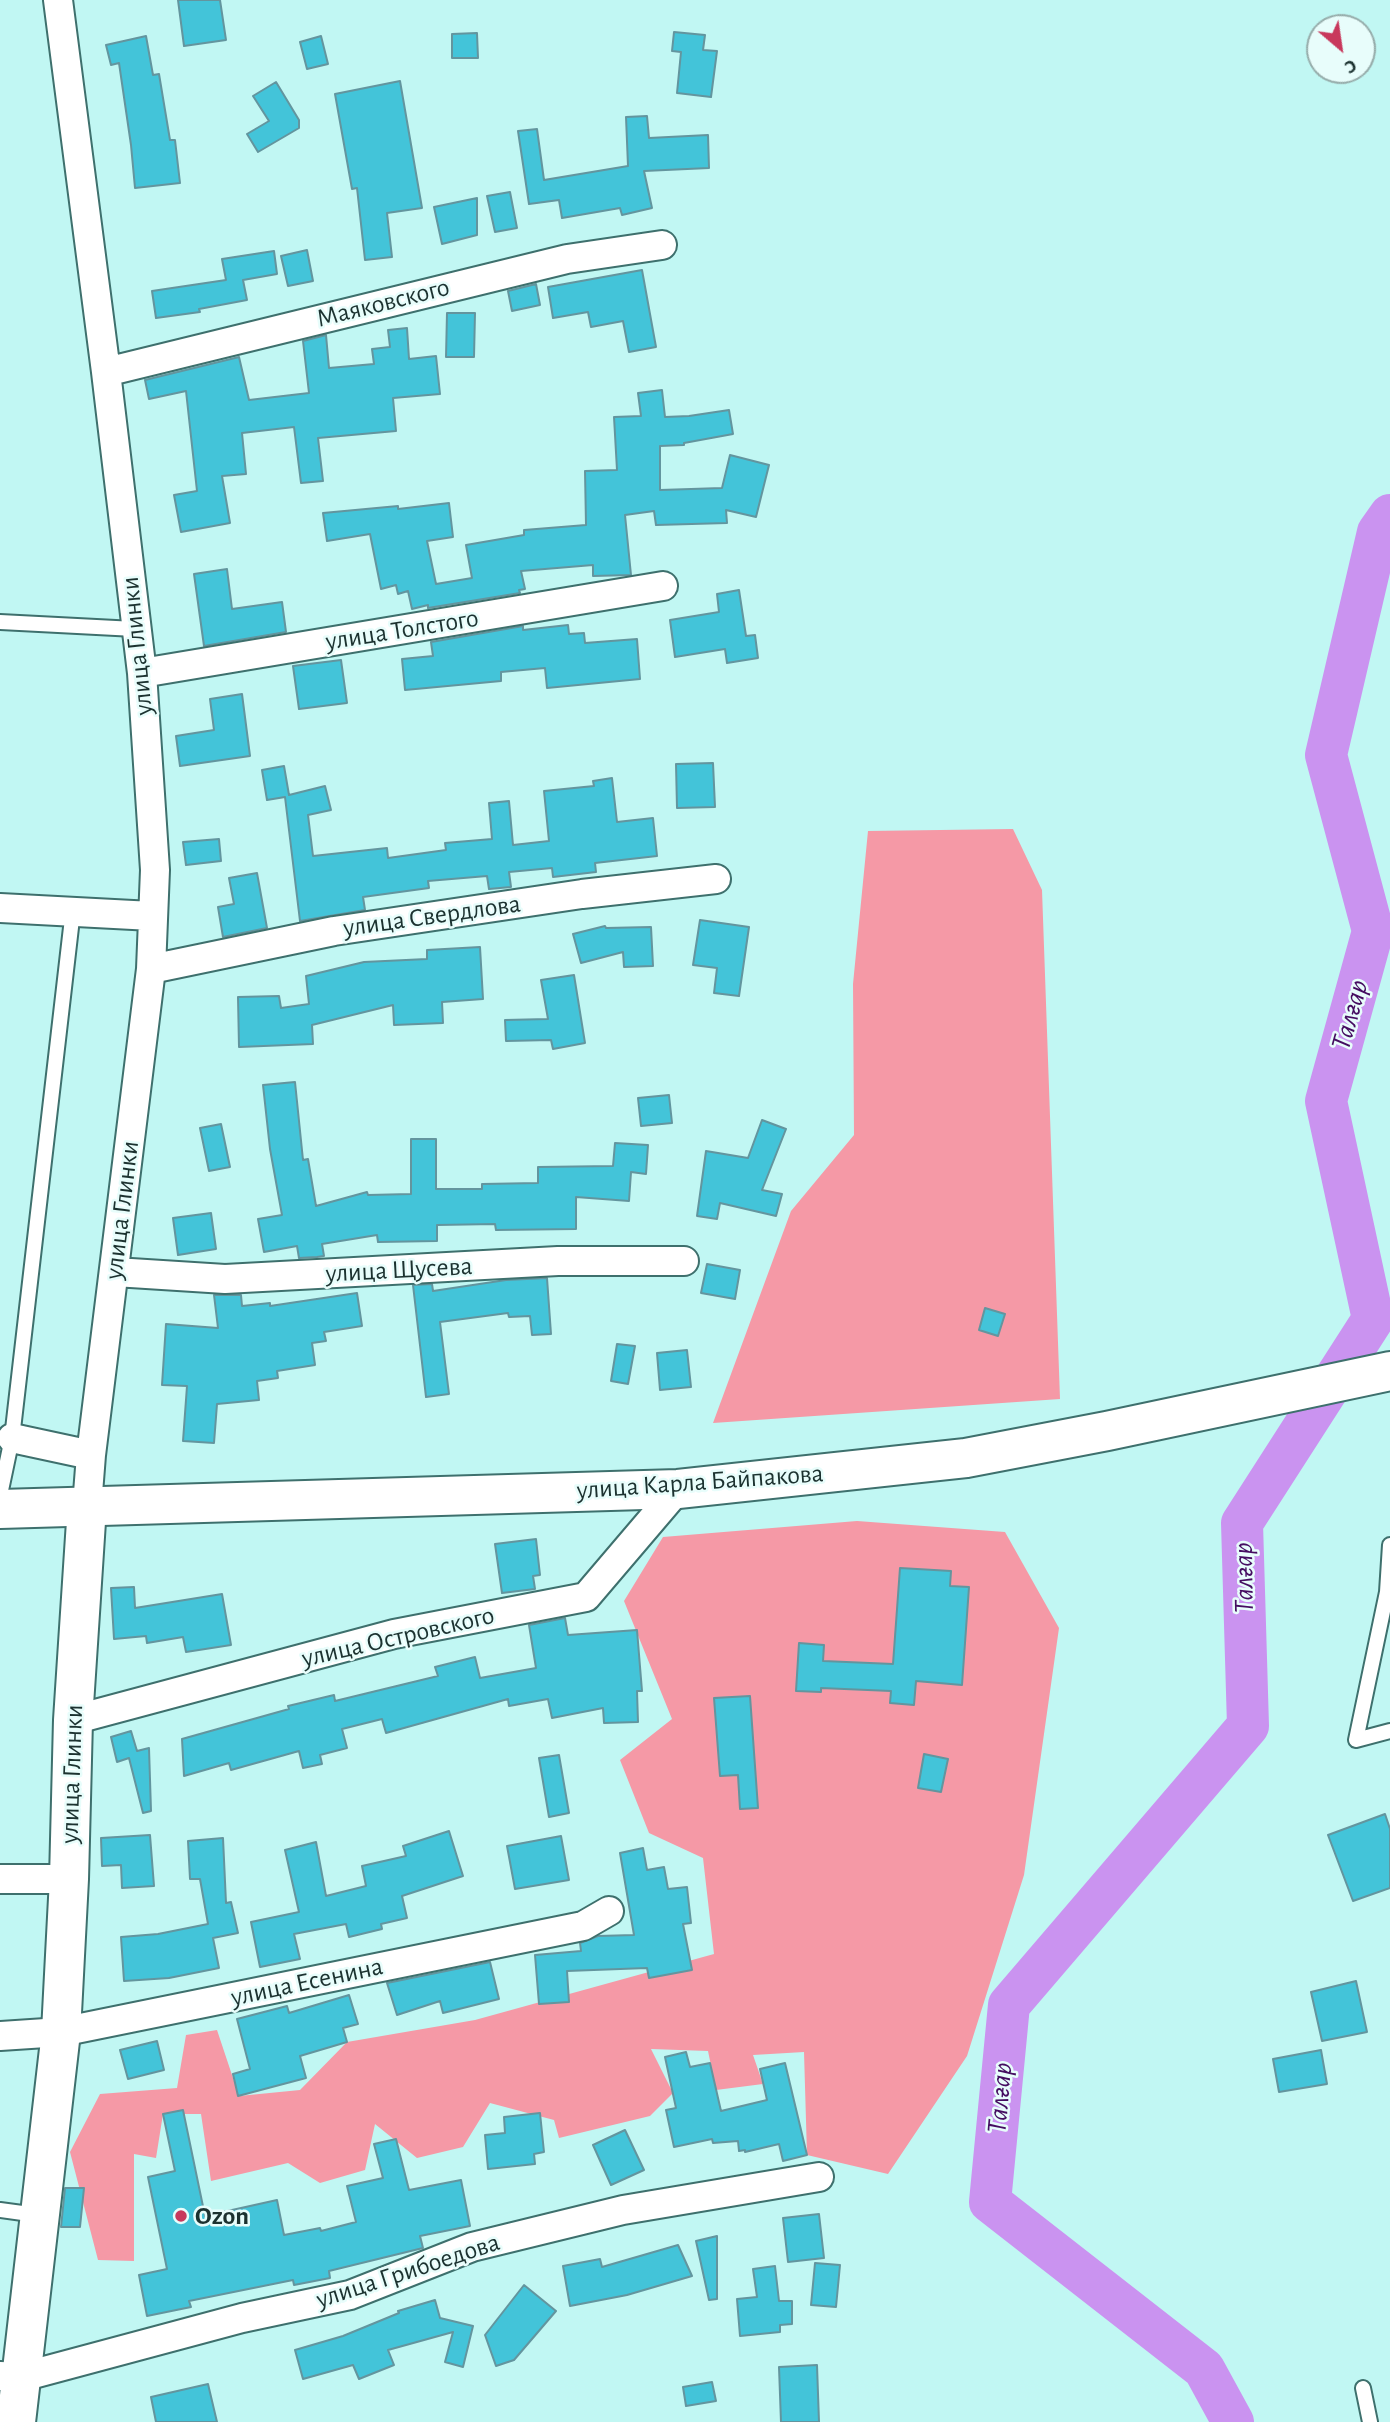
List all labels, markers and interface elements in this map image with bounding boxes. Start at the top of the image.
north arrow [1306,14,1376,84]
text: С [1341,55,1360,77]
street label: Маяковского [313,271,453,335]
street label: улица Глинки [114,575,160,717]
street label: улица Толстого [323,603,481,657]
street label: улица Свердлова [341,888,523,944]
water label: Талғар [1324,976,1376,1054]
street label: улица Глинки [98,1139,146,1281]
street label: улица Щусева [325,1251,473,1289]
street label: улица Карла Байпакова [576,1458,824,1506]
water label: Талғар [1227,1542,1261,1614]
street label: улица Островского [299,1600,497,1674]
street label: улица Глинки [54,1704,90,1844]
street label: улица Есенина [228,1951,386,2013]
water label: Талғар [980,2061,1020,2135]
place label: Ozon [195,2200,249,2232]
marker: Ozon [173,2208,189,2224]
street label: улица Грибоедова [312,2227,504,2315]

